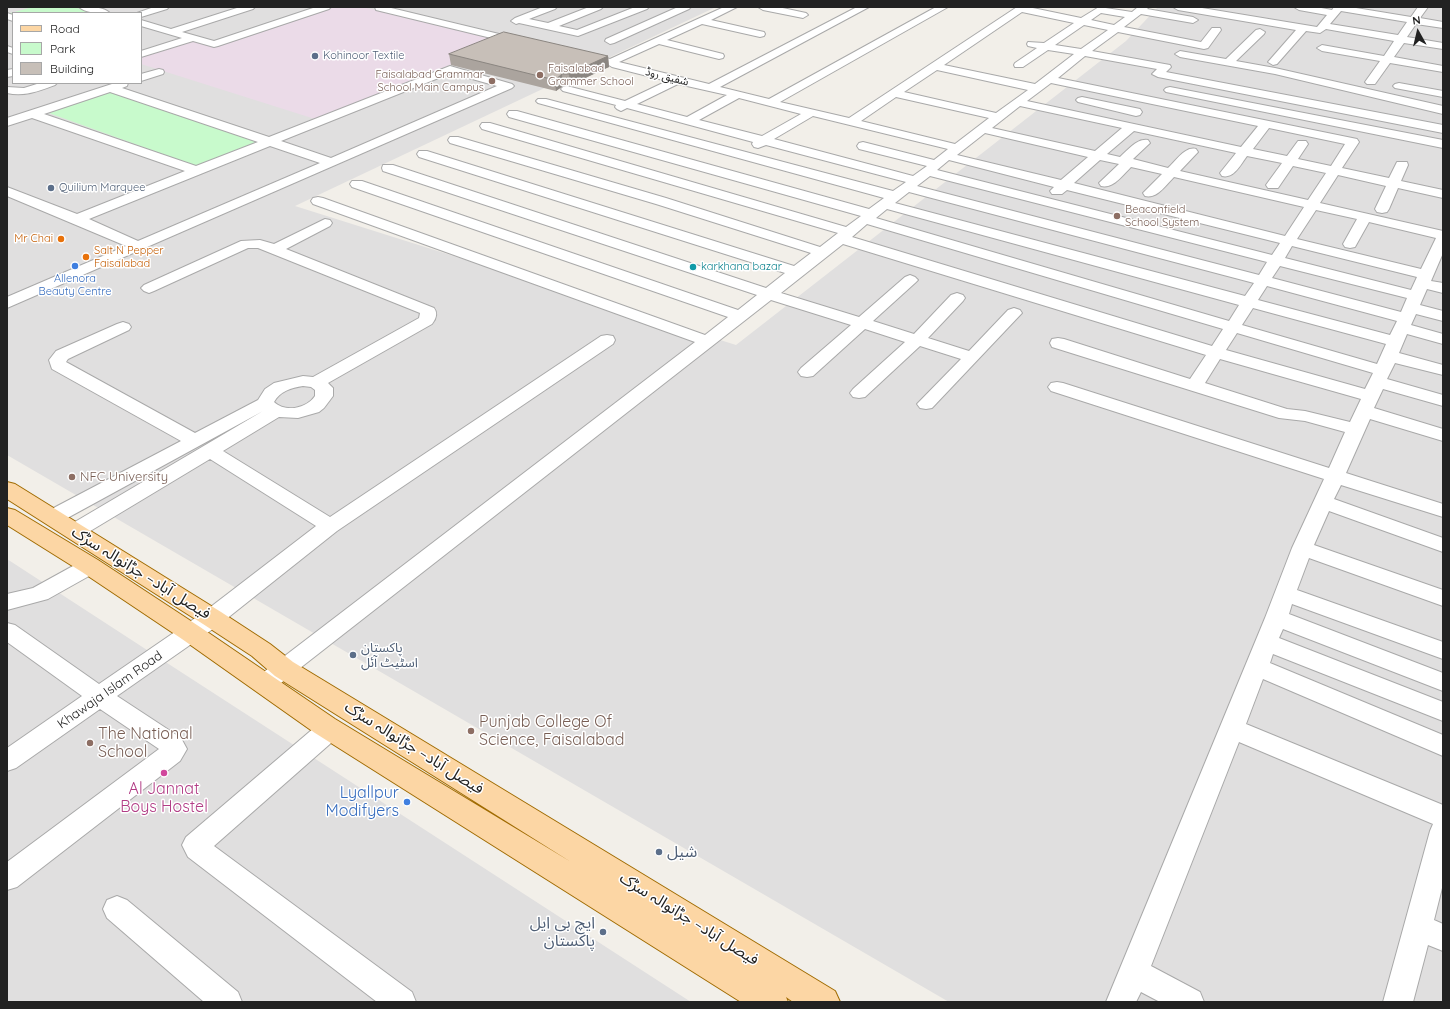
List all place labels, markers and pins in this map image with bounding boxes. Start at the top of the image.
place label: Kohinoor Textile [323,49,404,63]
marker: Kohinoor Textile [310,51,320,61]
place label: Faisalabad Grammer School [548,62,634,88]
place label: Faisalabad Grammar School Main Campus [375,68,484,94]
marker: Faisalabad Grammer School [535,70,545,80]
marker: Faisalabad Grammar School Main Campus [487,76,497,86]
place label: Quilium Marquee [59,181,145,195]
marker: Quilium Marquee [46,183,56,193]
place label: Beaconfield School System [1125,203,1199,229]
marker: Beaconfield School System [1112,211,1122,221]
place label: Mr Chai [14,232,53,246]
marker: Mr Chai [56,234,66,244]
place label: Salt N Pepper Faisalabad [94,244,164,270]
marker: Salt N Pepper Faisalabad [81,252,91,262]
place label: karkhana bazar [701,260,782,274]
marker: Allenora Beauty Centre [70,261,80,271]
marker: karkhana bazar [688,262,698,272]
place label: Allenora Beauty Centre [39,272,111,298]
place label: NFC University [80,469,168,485]
marker: NFC University [67,472,77,482]
place label: پاکستان اسٹیٹ آئل [361,640,418,671]
marker: پاکستان اسٹیٹ آئل [348,650,358,660]
place label: Punjab College Of Science, Faisalabad [479,712,624,750]
place label: The National School [98,724,193,762]
marker: Punjab College Of Science, Faisalabad [466,726,476,736]
marker: The National School [85,738,95,748]
marker: Al Jannat Boys Hostel [159,768,169,778]
place label: Al Jannat Boys Hostel [120,779,208,817]
place label: Lyallpur Modifyers [326,783,399,821]
marker: Lyallpur Modifyers [402,797,412,807]
place label: شیل [667,842,697,862]
marker: شیل [654,847,664,857]
place label: ایچ بی ایل پاکستان [530,913,595,951]
marker: ایچ بی ایل پاکستان [598,927,608,937]

